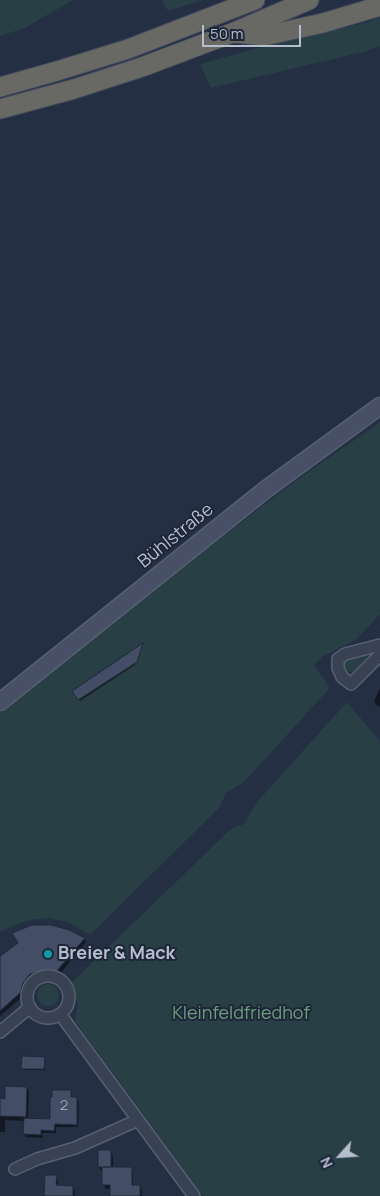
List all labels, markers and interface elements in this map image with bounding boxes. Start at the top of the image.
scale bar [205,15,304,47]
text: 50 m [210,23,244,44]
street label: Bühlstraße [134,499,218,573]
place label: Breier & Mack [58,943,175,965]
marker: Breier & Mack [42,948,54,960]
park label: Kleinfeldfriedhof [172,1003,310,1025]
house number: 2 [60,1097,68,1115]
north arrow [315,1131,365,1181]
text: N [315,1154,337,1171]

